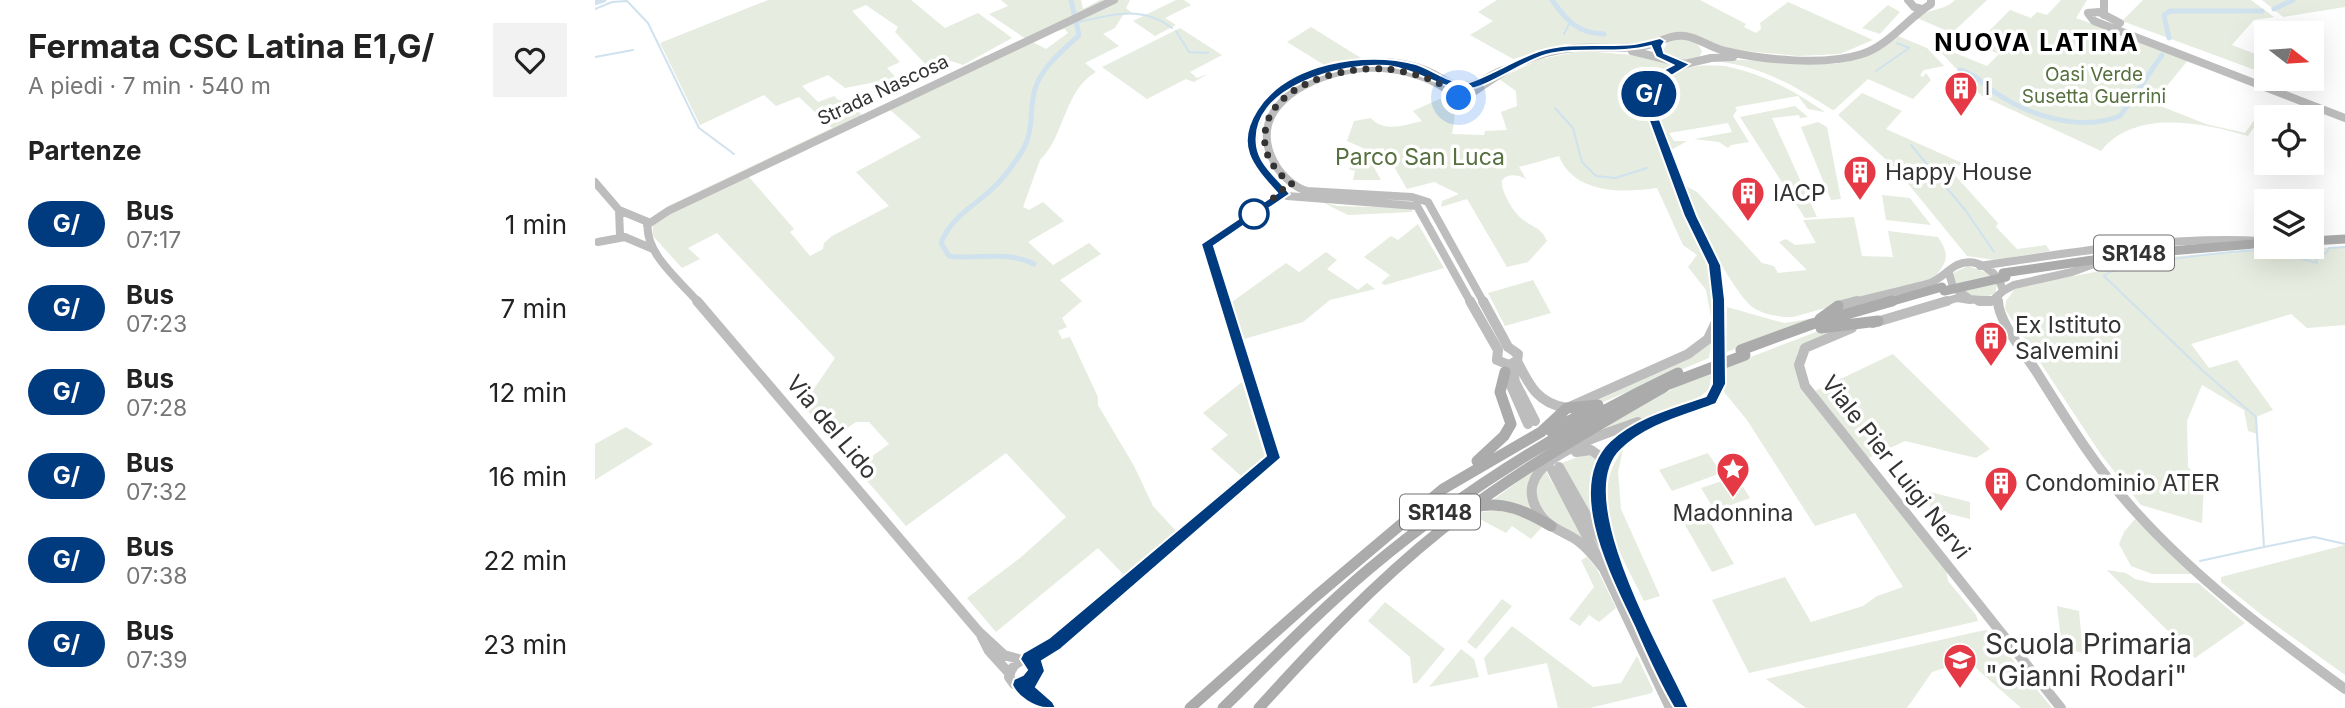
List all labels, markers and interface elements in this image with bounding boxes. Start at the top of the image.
north arrow [2254,21,2324,91]
map controls [2254,21,2324,259]
button: heart [493,23,567,97]
text: Fermata CSC Latina E1,G/ [28,26,434,66]
district label: NUOVA LATINA [1934,28,2140,57]
street label: Strada Nascosa [814,50,952,130]
park label: Oasi Verde Susetta Guerrini [2022,63,2166,108]
building icon: I [1942,69,1980,118]
line badge: G/ [1618,71,1681,117]
text: A piedi · 7 min · 540 m [28,72,271,100]
place label: I [1985,77,1990,100]
text: G/ [1635,79,1663,108]
your location [1441,80,1476,115]
button: locate [2254,105,2324,175]
text: Partenze [28,135,142,166]
park label: Parco San Luca [1335,143,1505,171]
building icon: Happy House [1841,153,1879,202]
place label: Happy House [1885,158,2032,186]
building icon: IACP [1729,174,1767,223]
place label: IACP [1773,179,1826,207]
button: layers [2254,189,2324,259]
text: Bus [126,195,174,226]
unlabelled marker [1239,199,1269,229]
text: G/ [53,209,80,238]
text: 1 min [505,209,567,240]
text: 07:17 [126,226,181,254]
road number: SR148 [2094,236,2174,270]
text: Bus [126,279,174,310]
text: G/ [53,293,80,322]
text: 7 min [501,293,567,324]
text: 07:23 [126,310,187,338]
place label: Ex Istituto Salvemini [2015,311,2121,365]
building icon: Ex Istituto Salvemini [1972,319,2010,368]
text: Bus [126,363,174,394]
street label: Via del Lido [781,369,883,485]
street label: Viale Pier Luigi Nervi [1816,370,1976,564]
text: G/ [53,377,80,406]
text: 12 min [489,377,567,408]
text: 07:28 [126,394,187,422]
text: Bus [126,447,174,478]
place icon: Madonnina [1714,450,1752,499]
text: G/ [53,461,80,490]
text: 16 min [489,461,567,492]
building icon: Condominio ATER [1982,464,2020,513]
place label: Condominio ATER [2025,469,2220,497]
text: 07:32 [126,478,187,506]
road number: SR148 [1400,494,1480,530]
place label: Madonnina [1673,499,1793,527]
text: Bus [126,531,174,562]
text: G/ [53,545,80,574]
text: 22 min [484,545,567,576]
text: 07:38 [126,562,187,590]
text: Bus [126,615,174,646]
place label: Scuola Primaria "Gianni Rodari" [1985,627,2192,693]
text: G/ [53,629,80,658]
text: 23 min [483,629,567,660]
school or university icon: Scuola Primaria "Gianni Rodari" [1941,641,1979,690]
text: 07:39 [126,646,187,674]

